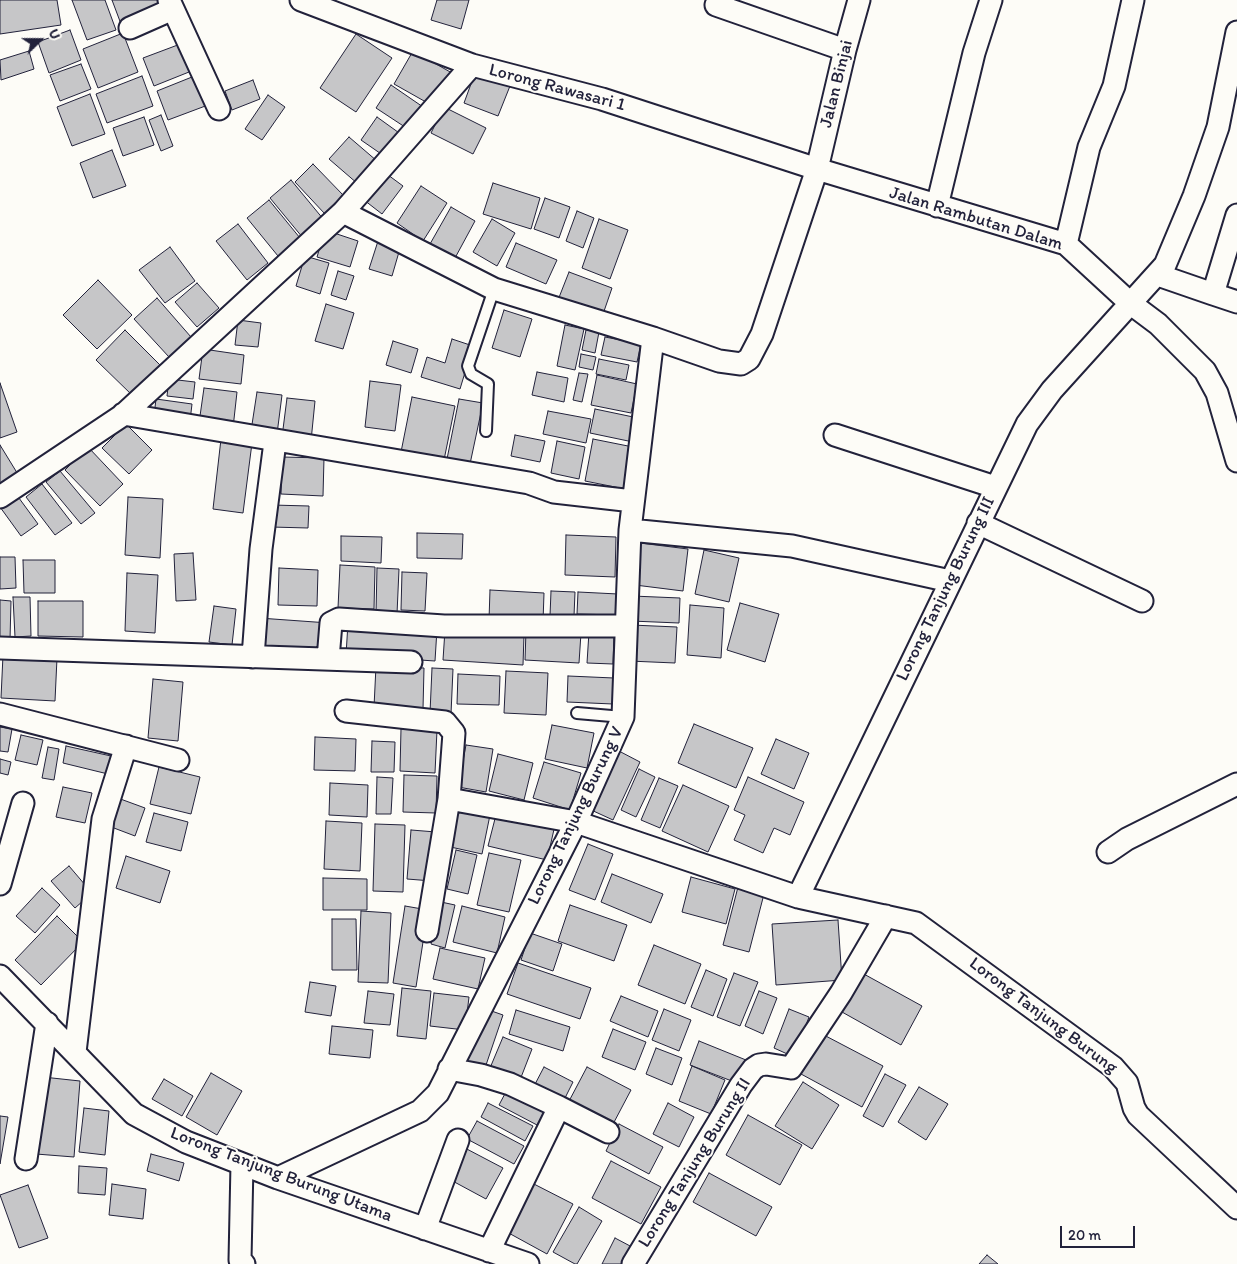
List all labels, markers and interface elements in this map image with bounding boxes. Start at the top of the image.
north arrow [15,15,65,65]
text: U [45,27,64,42]
street label: Jalan Binjai [816,38,858,130]
street label: Lorong Rawasari 1 [486,59,628,117]
street label: Jalan Rambutan Dalam [887,182,1065,256]
street label: Lorong Tanjung Burung III [892,493,1000,685]
street label: Lorong Tanjung Burung V [524,724,628,908]
street label: Lorong Tanjung Burung [964,953,1122,1079]
street label: Lorong Tanjung Burung II [634,1074,756,1252]
street label: Lorong Tanjung Burung Utama [167,1123,395,1227]
scale bar [1062,1216,1137,1248]
text: 20 m [1068,1226,1101,1244]

